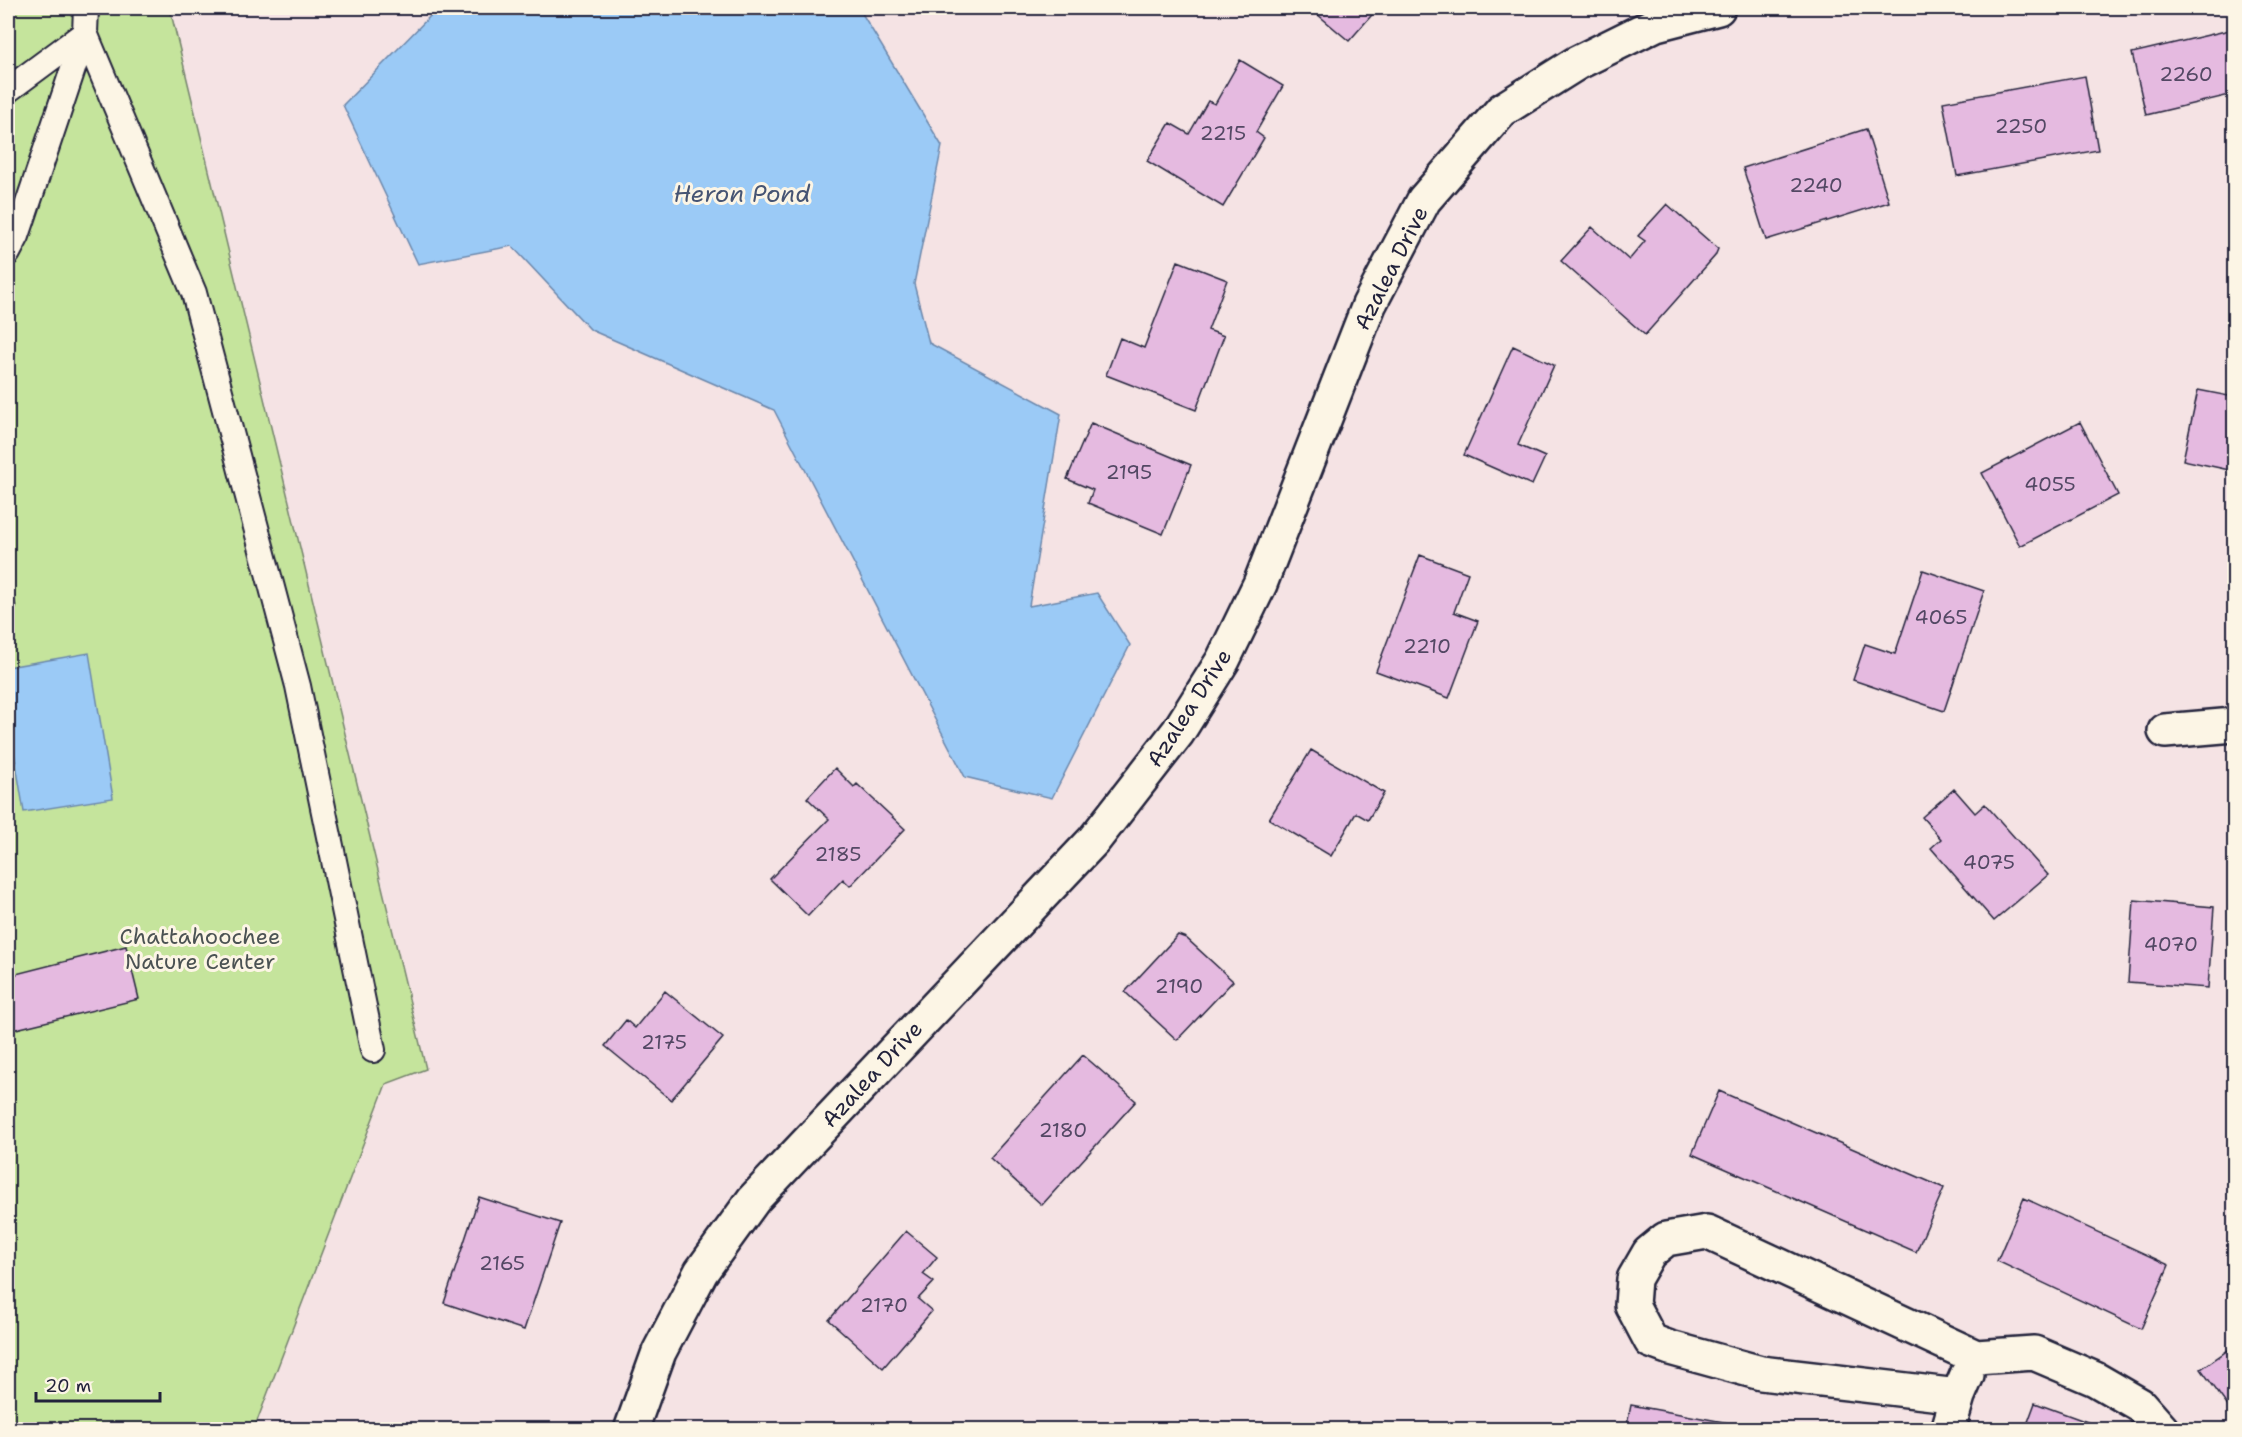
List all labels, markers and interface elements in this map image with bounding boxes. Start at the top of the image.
house number: 2260 [2159,61,2213,87]
house number: 2250 [1995,113,2047,139]
house number: 2215 [1200,120,1246,146]
house number: 2240 [1789,172,1843,198]
water label: Heron Pond [674,178,811,210]
street label: Azalea Drive [1347,201,1435,335]
house number: 2195 [1106,459,1152,485]
house number: 4055 [2024,471,2076,497]
house number: 4065 [1915,604,1967,630]
house number: 2210 [1403,633,1451,659]
street label: Azalea Drive [1140,643,1238,773]
house number: 2185 [815,841,861,867]
house number: 4075 [1963,849,2015,875]
park label: Chattahoochee Nature Center [120,922,280,976]
house number: 4070 [2144,931,2198,957]
house number: 2190 [1155,973,1203,999]
street label: Azalea Drive [815,1015,929,1133]
house number: 2175 [641,1029,687,1055]
house number: 2180 [1039,1117,1087,1143]
house number: 2165 [479,1250,525,1276]
house number: 2170 [860,1292,908,1318]
scale bar [36,1365,160,1403]
text: 20 m [45,1374,91,1398]

